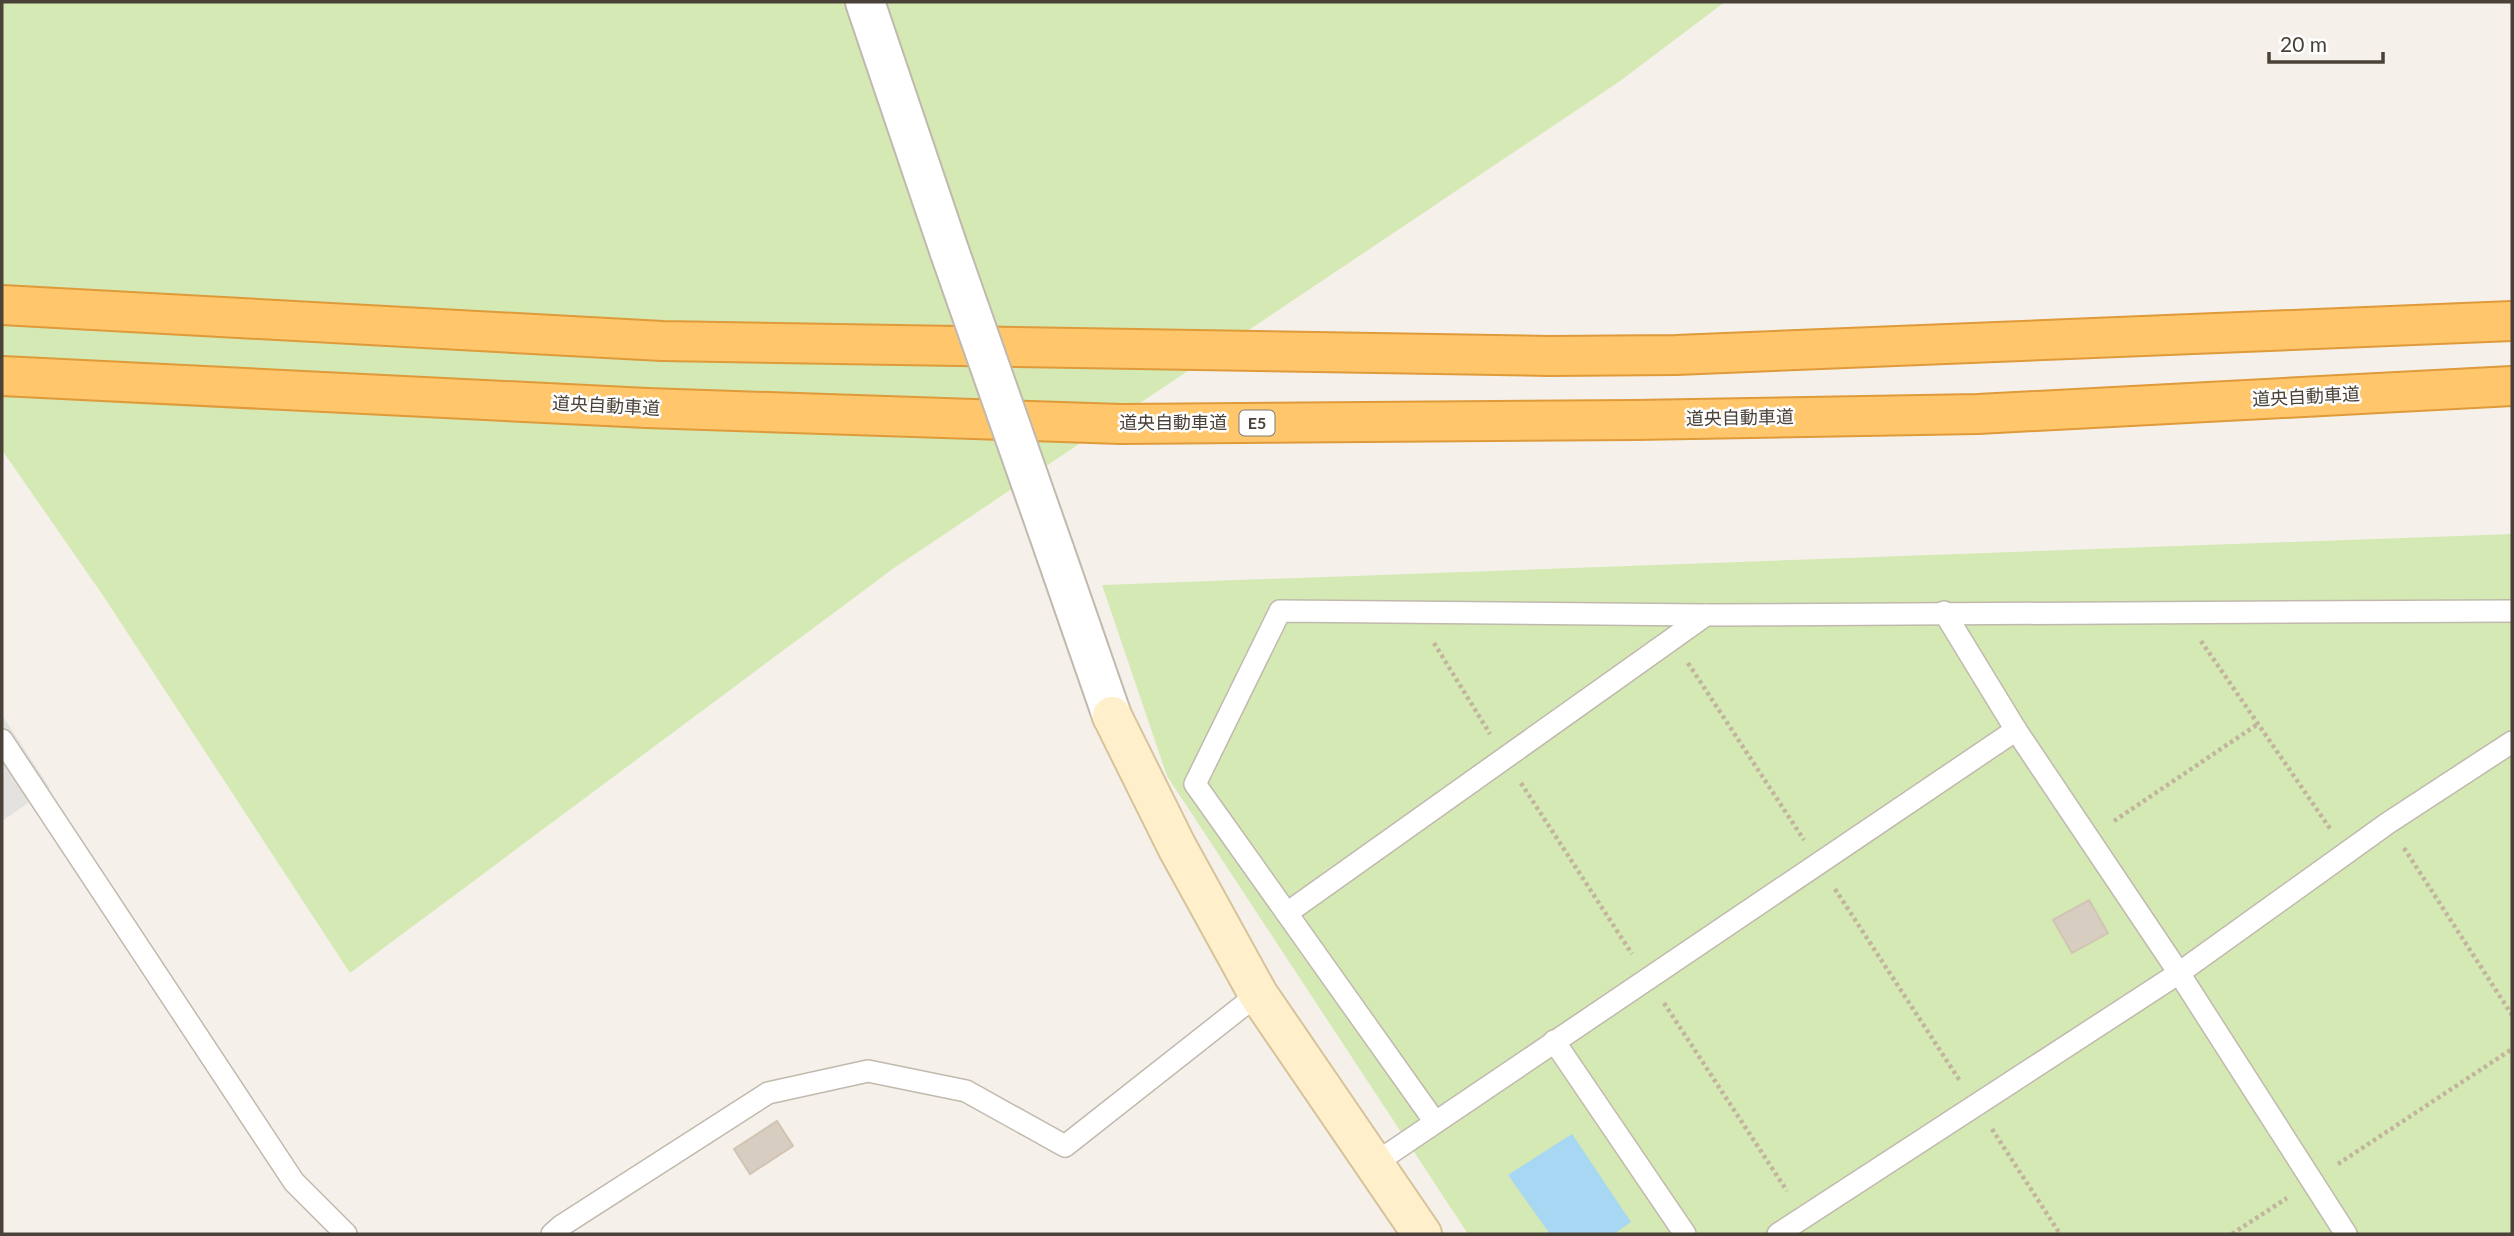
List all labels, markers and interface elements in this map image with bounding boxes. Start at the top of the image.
scale bar [2269,21,2383,65]
text: 20 m [2280,31,2327,56]
street label: 道央自動車道 [2251,382,2360,410]
street label: 道央自動車道 [552,391,661,419]
street label: 道央自動車道 [1686,405,1794,429]
road number: E5 [1240,410,1274,436]
street label: 道央自動車道 [1119,411,1227,433]

